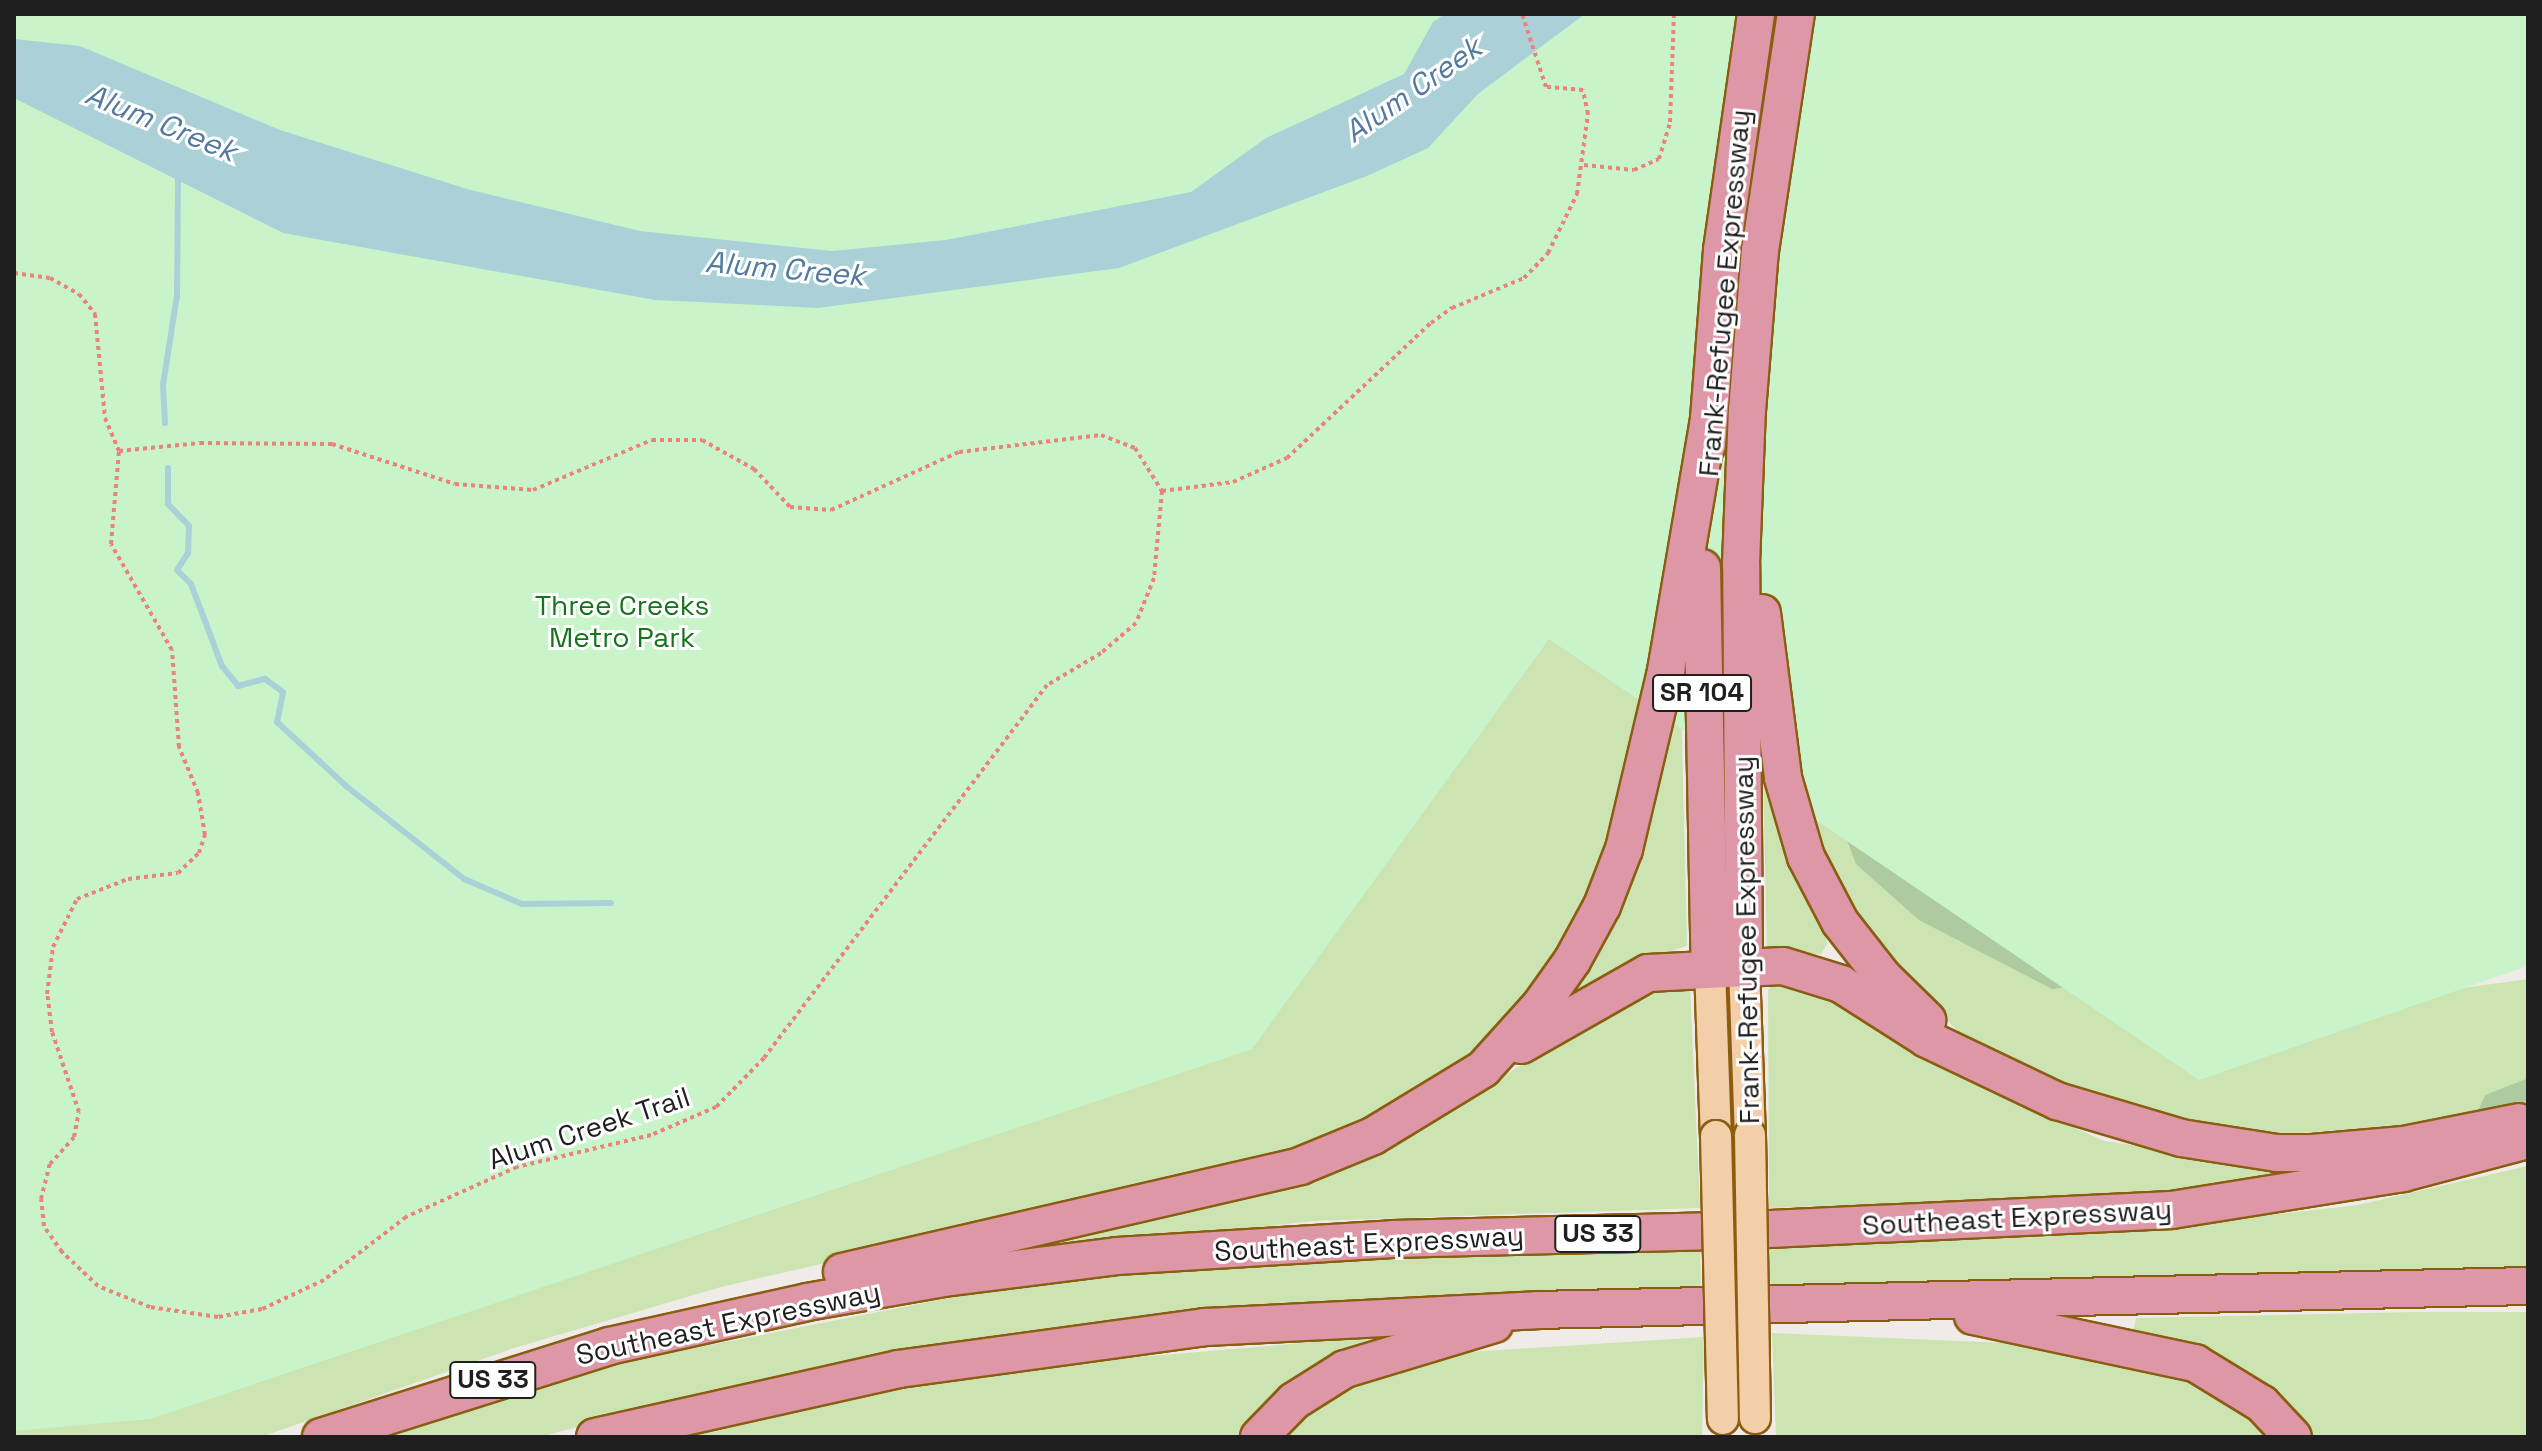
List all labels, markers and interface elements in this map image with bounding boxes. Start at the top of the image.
water label: Alum Creek [1337,29,1489,151]
water label: Alum Creek [80,76,242,170]
street label: Frank-Refugee Expressway [1691,108,1757,478]
water label: Alum Creek [704,244,866,294]
park label: Three Creeks Metro Park [535,588,709,654]
road number: SR 104 [1652,671,1752,715]
street label: Frank-Refugee Expressway [1726,756,1766,1124]
street label: Alum Creek Trail [484,1079,694,1177]
street label: Southeast Expressway [1861,1192,2173,1242]
road number: US 33 [1554,1212,1642,1256]
street label: Southeast Expressway [1213,1218,1525,1268]
street label: Southeast Expressway [573,1274,883,1372]
road number: US 33 [449,1358,537,1402]

